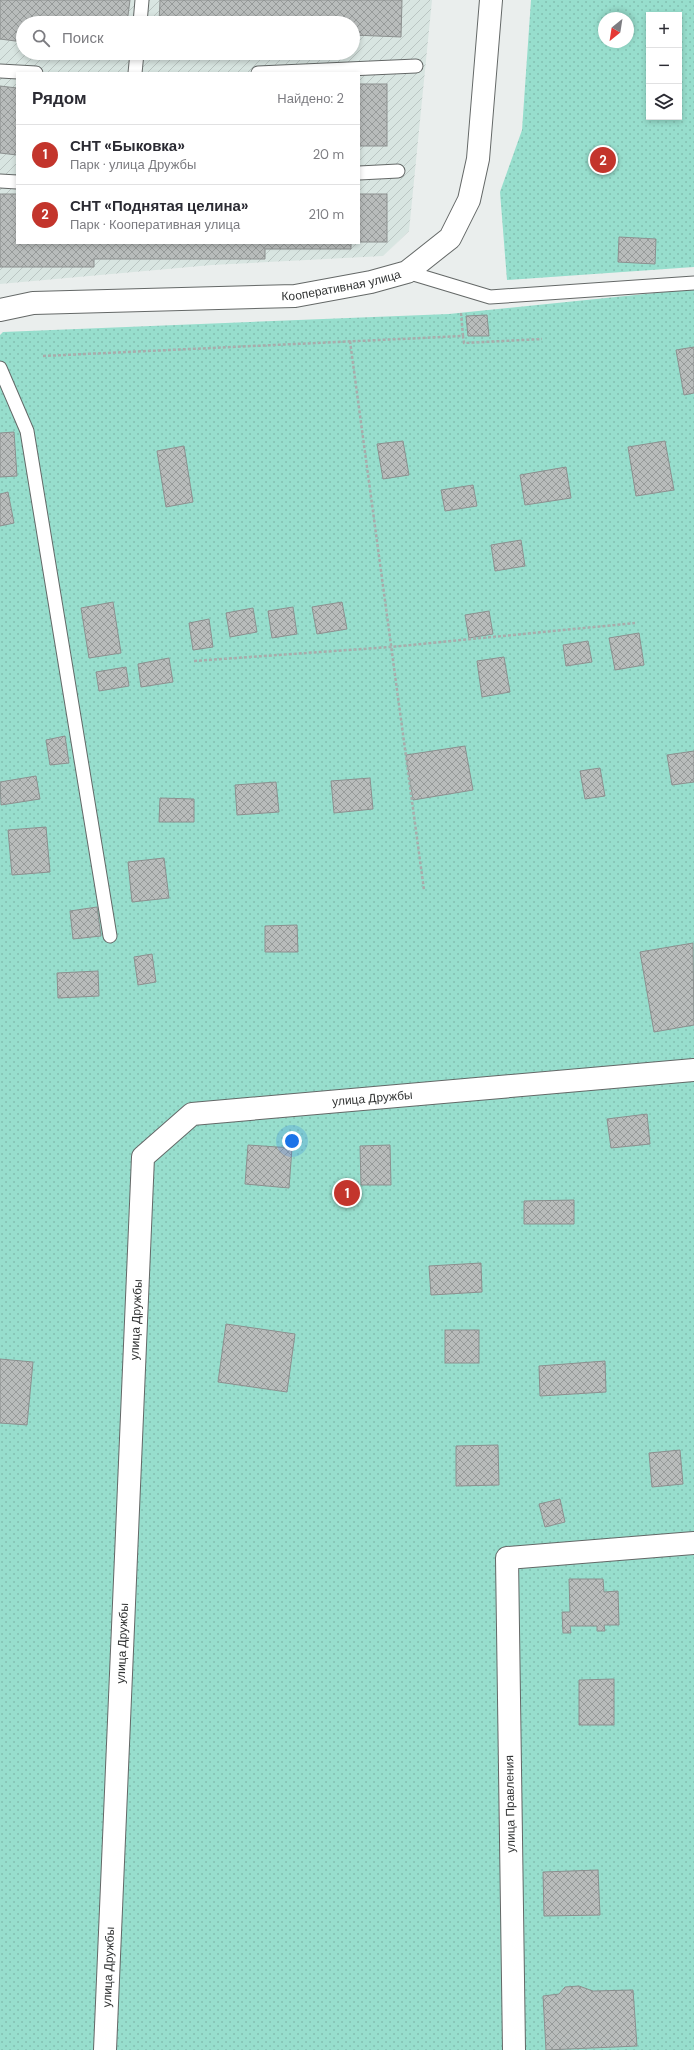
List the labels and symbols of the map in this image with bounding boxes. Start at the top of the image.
north arrow [598,12,634,48]
pin: 2 [590,145,616,175]
street label: Кооперативная улица [281,266,403,304]
street label: улица Дружбы [331,1087,413,1110]
your location [282,1131,302,1151]
pin: 1 [334,1178,360,1208]
street label: улица Дружбы [126,1279,146,1360]
street label: улица Дружбы [113,1603,132,1684]
street label: улица Правления [501,1755,519,1853]
street label: улица Дружбы [99,1926,118,2008]

